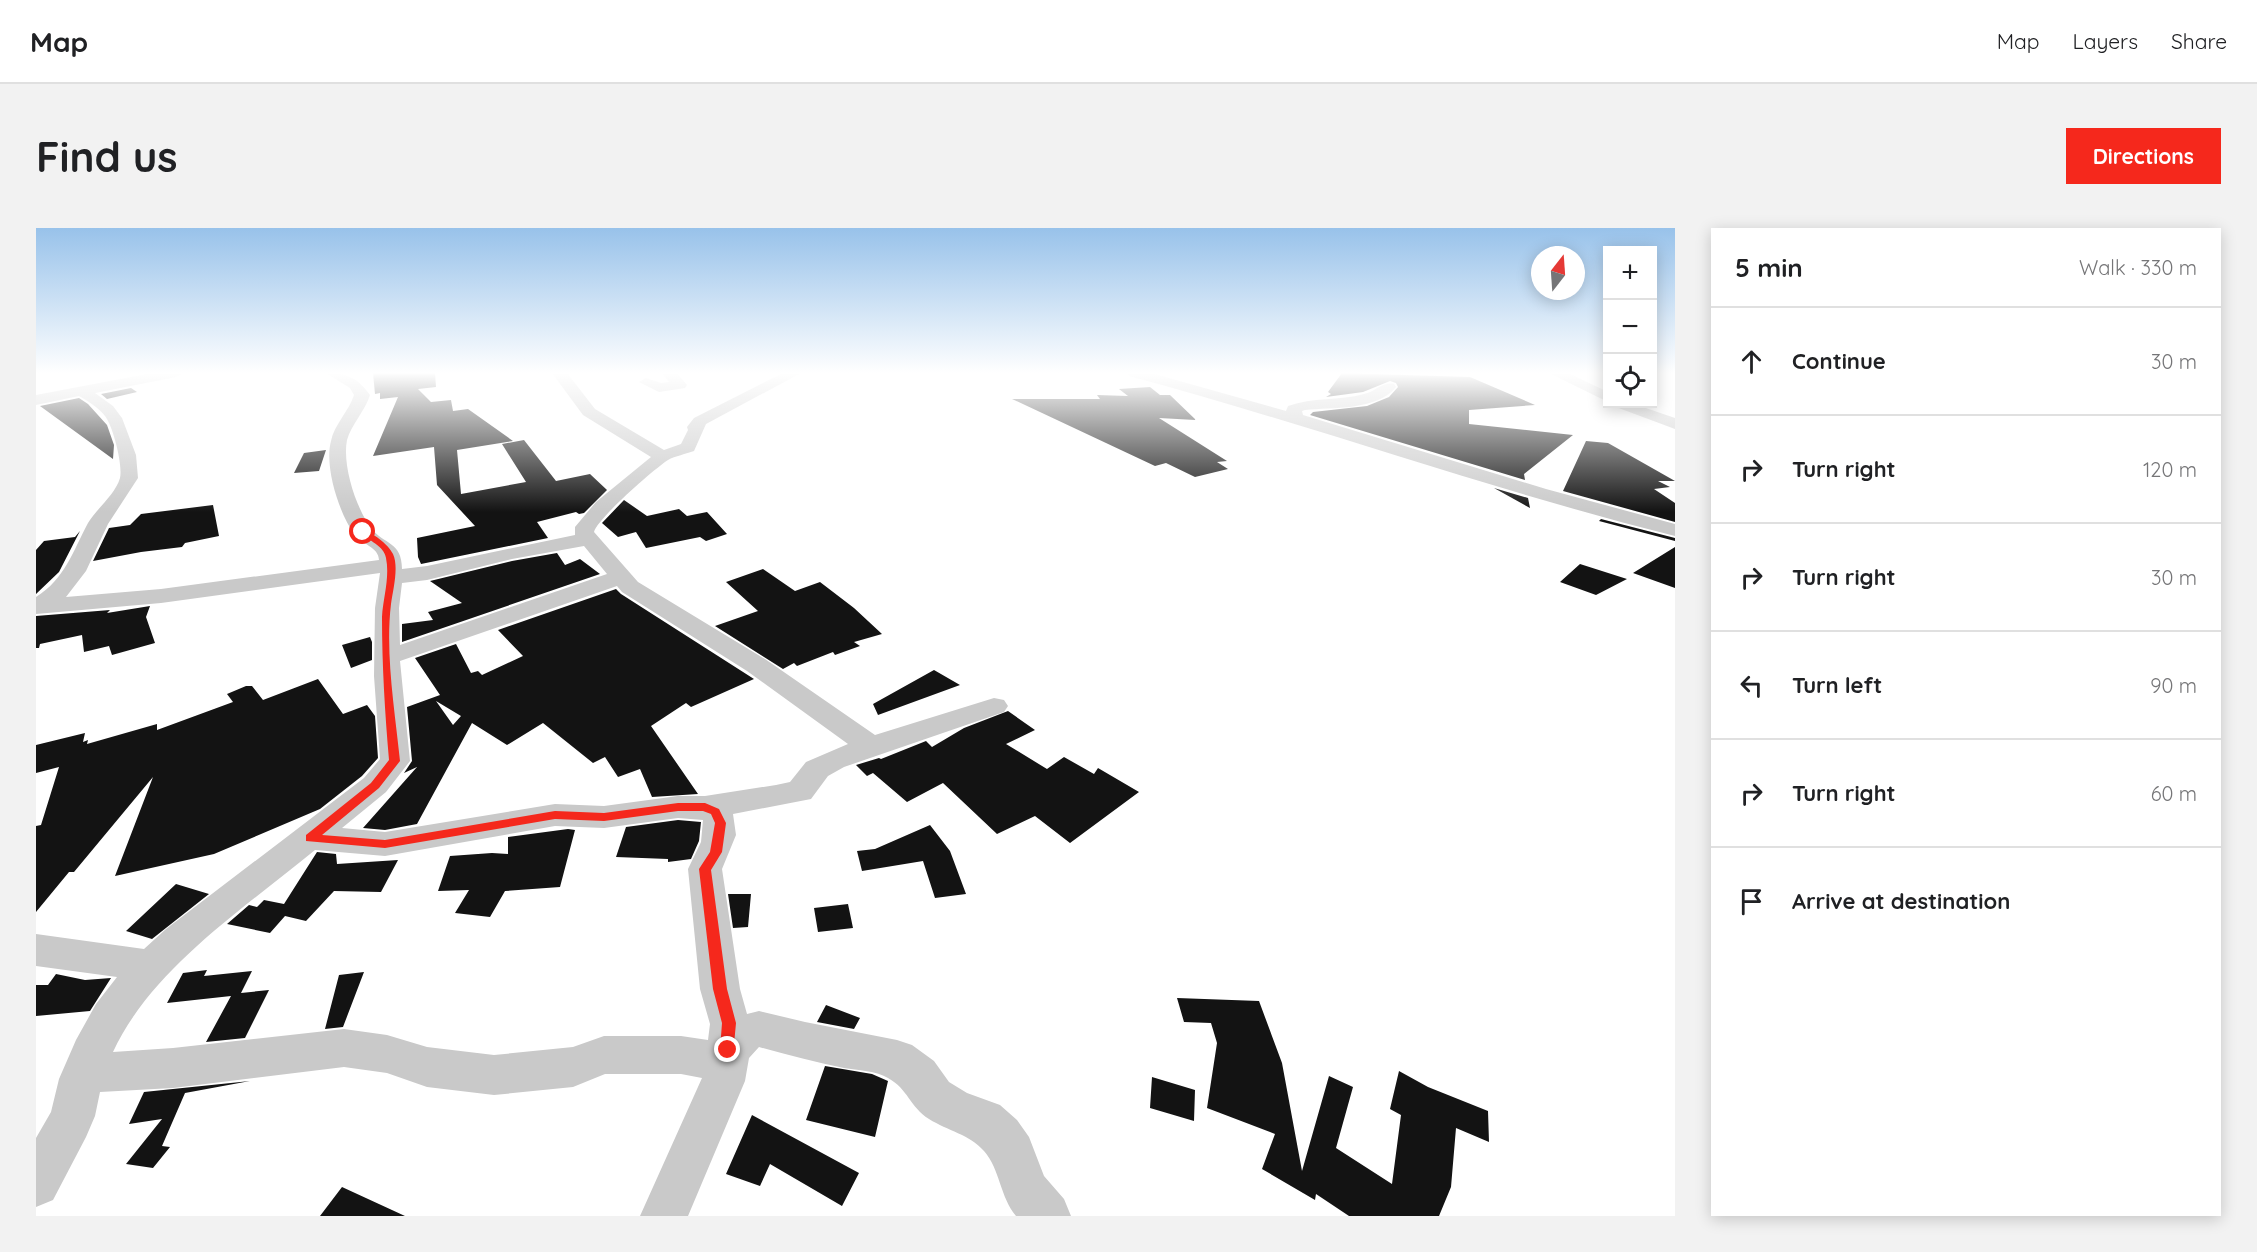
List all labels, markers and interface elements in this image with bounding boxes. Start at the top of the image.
text: Map [30,24,88,59]
text: Map [1997,28,2040,54]
text: Layers [2073,28,2138,54]
text: Share [2171,28,2227,54]
button: Directions [2066,128,2221,184]
text: Find us [36,130,178,183]
north arrow [1531,246,1585,300]
map controls [1603,246,1657,408]
button: + [1603,246,1657,300]
text: 5 min [1735,251,1803,284]
text: Walk · 330 m [2079,255,2197,280]
button: − [1603,300,1657,354]
icon: ahead [1735,345,1768,378]
text: Continue [1792,347,1886,375]
text: 30 m [2151,349,2197,374]
button: locate [1603,354,1657,408]
icon: right [1735,453,1768,486]
text: Turn right [1792,455,1896,483]
text: 120 m [2143,457,2197,482]
route start [349,518,375,544]
icon: right [1735,561,1768,594]
text: Turn right [1792,563,1896,591]
text: 30 m [2151,565,2197,590]
icon: left [1735,669,1768,702]
text: Turn left [1792,671,1882,699]
text: 90 m [2150,673,2197,698]
icon: right [1735,777,1768,810]
text: Turn right [1792,779,1896,807]
text: 60 m [2151,781,2197,806]
icon: arrive [1735,885,1768,918]
text: Arrive at destination [1792,887,2010,915]
route end [714,1036,740,1062]

